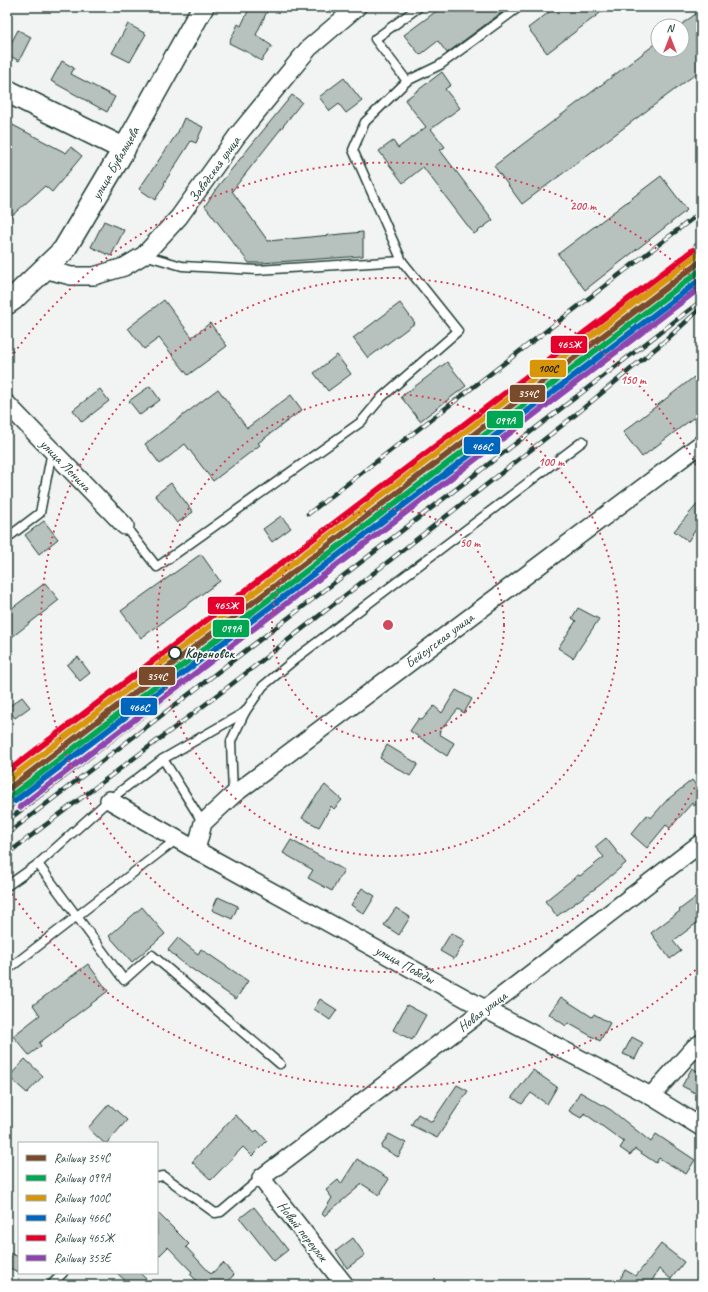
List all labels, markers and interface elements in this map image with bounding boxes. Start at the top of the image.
north arrow [650,18,690,58]
text: N [667,21,676,35]
street label: улица Бувальцева [87,123,144,204]
street label: Заводская улица [185,132,245,206]
text: 200 m [570,198,597,214]
line badge: 465Ж [550,335,588,354]
text: 465Ж [557,337,583,351]
line badge: 100C [529,359,567,378]
text: 100C [538,361,560,375]
text: 150 m [620,372,647,388]
line badge: 354С [509,384,546,403]
text: 354С [518,386,540,400]
line badge: 099А [486,410,524,429]
text: 099А [495,413,516,427]
street label: улица Ленина [36,435,96,496]
line badge: 466С [463,436,501,455]
text: 466С [472,439,494,453]
text: 100 m [538,454,565,470]
text: 50 m [460,535,481,551]
line badge: 465Ж [207,596,245,615]
text: 465Ж [214,598,240,612]
street label: Бейсугская улица [402,608,478,672]
centre of rings [381,618,395,632]
line badge: 099А [212,619,250,638]
text: 099А [221,621,242,635]
place label: Кореновск [185,645,236,662]
marker: Кореновск [168,646,182,660]
line badge: 354С [138,666,176,686]
text: 354С [147,669,169,683]
line badge: 466С [120,697,158,716]
text: 466С [129,700,151,714]
street label: улица Победы [371,941,439,988]
street label: Новая улица [454,987,511,1035]
legend [18,1142,158,1274]
text: Railway 354С [54,1150,111,1166]
text: Railway 099А [54,1170,111,1186]
text: Railway 100C [54,1190,111,1206]
street label: Новый переулок [274,1198,332,1266]
text: Railway 466С [54,1210,111,1226]
text: Railway 465Ж [54,1230,116,1246]
text: Railway 353Е [54,1250,112,1266]

